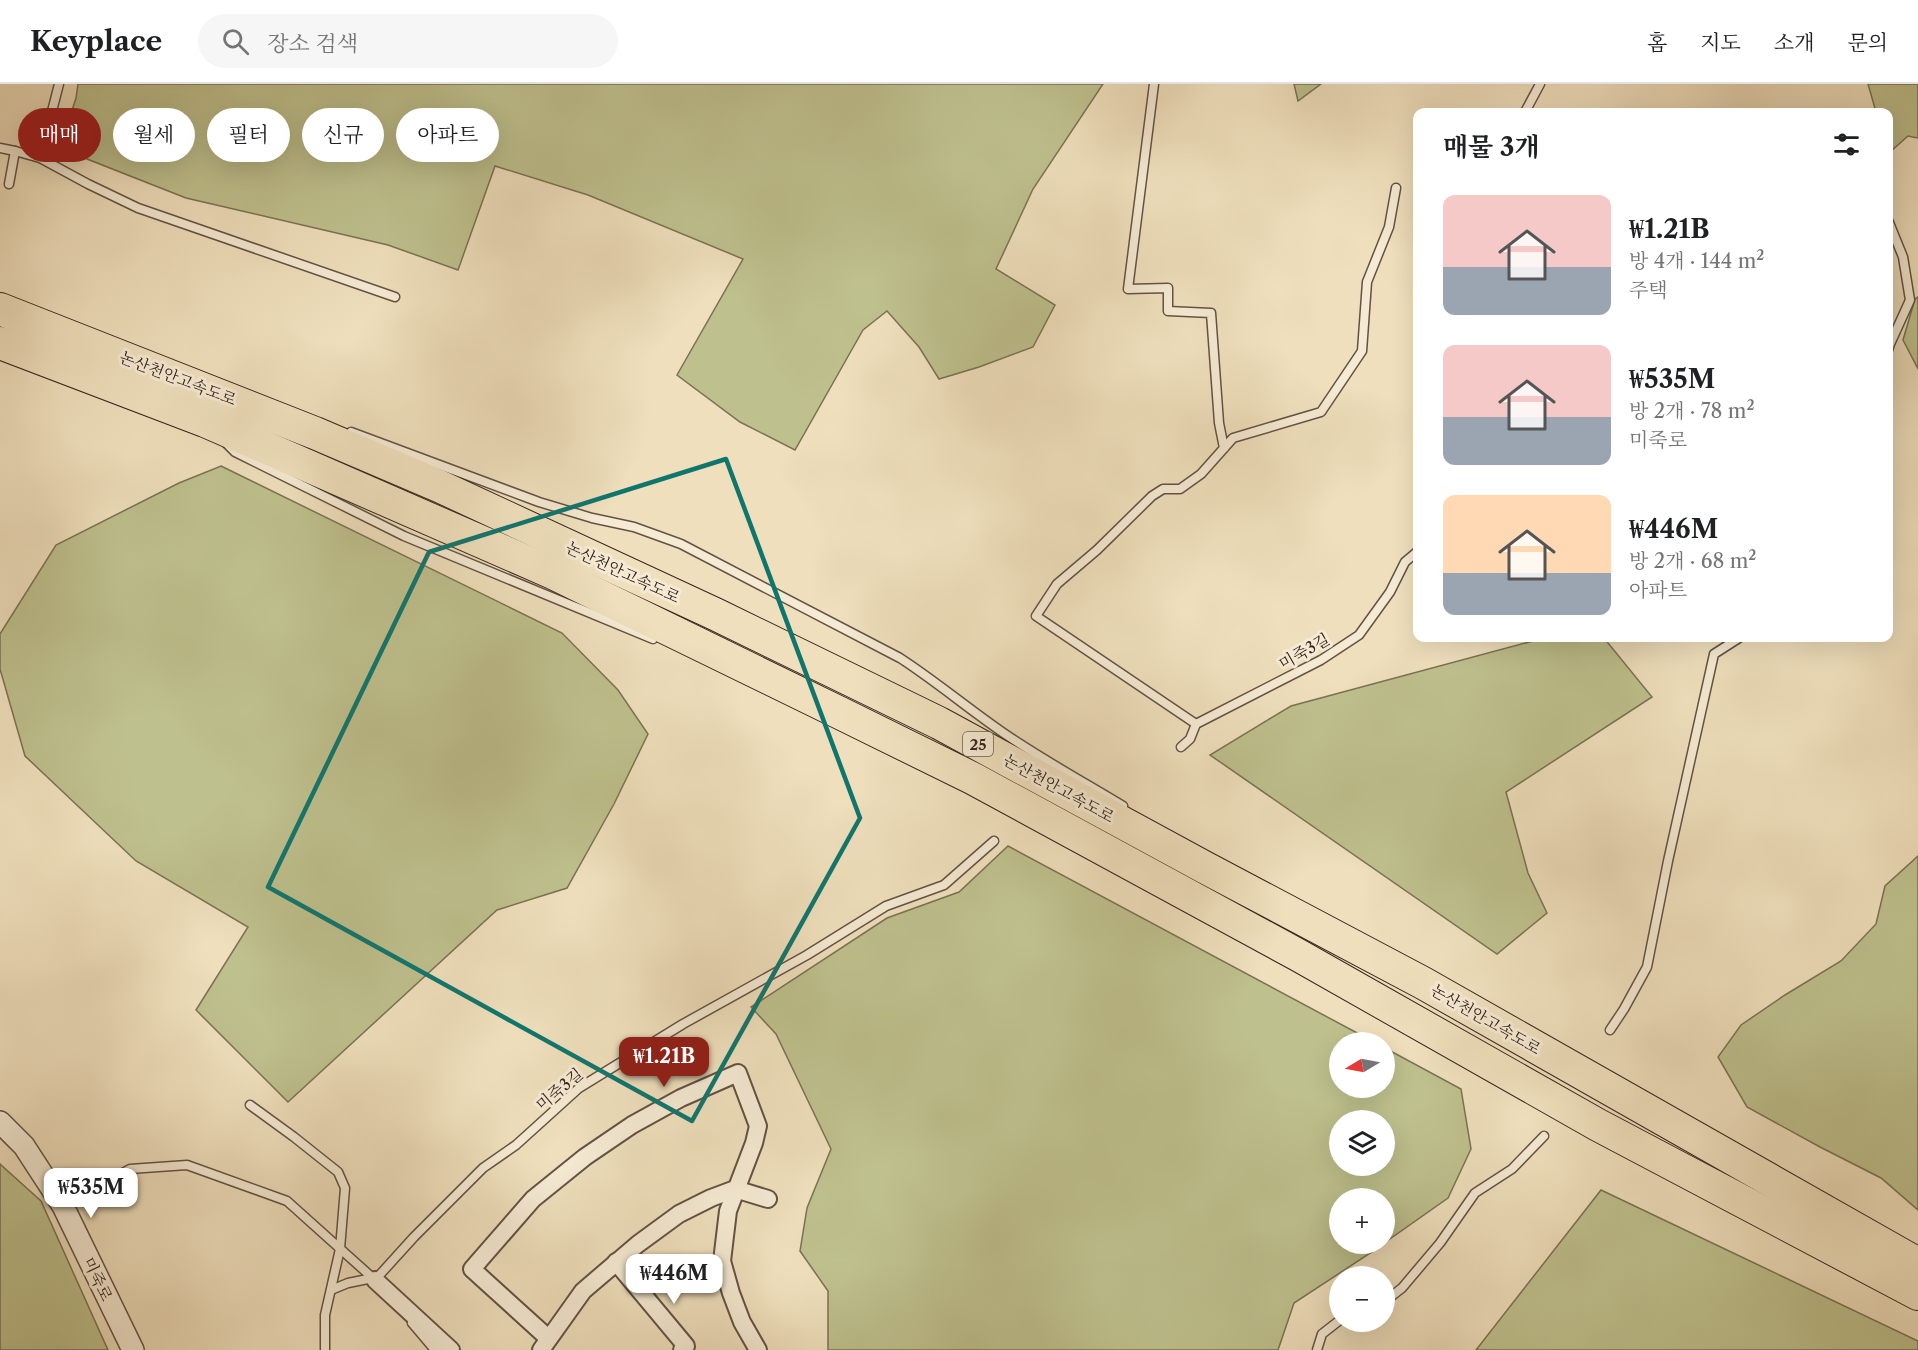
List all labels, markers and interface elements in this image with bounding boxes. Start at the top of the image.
search box [198,14,618,68]
text: Keyplace [30,24,162,58]
icon: search [219,25,252,58]
text: 장소 검색 [267,30,358,57]
text: 홈 [1647,30,1667,55]
text: 지도 [1700,30,1741,55]
text: 소개 [1774,30,1814,55]
text: 문의 [1847,30,1888,55]
chip: 매매 [18,108,101,162]
chip: 월세 [113,108,195,162]
chip: 필터 [207,108,290,162]
chip: 신규 [302,108,384,162]
chip: 아파트 [396,108,499,162]
icon: filters [1830,128,1863,161]
text: 매물 3개 [1443,131,1540,163]
text: ₩1.21B [1629,213,1710,245]
icon: home [1491,219,1563,291]
text: 방 4개 · 144 m² [1629,249,1764,273]
text: 주택 [1629,278,1668,302]
street label: 논산천안고속도로 [117,347,240,410]
text: ₩535M [1629,363,1715,395]
icon: home [1491,369,1563,441]
text: 방 2개 · 78 m² [1629,399,1755,423]
text: 미죽로 [1629,428,1687,452]
text: ₩446M [1629,513,1718,545]
icon: home [1491,519,1563,591]
street label: 논산천안고속도로 [563,537,684,607]
text: 방 2개 · 68 m² [1629,549,1756,573]
text: 아파트 [1629,578,1687,602]
street label: 미죽3길 [1275,629,1333,673]
road number: 25 [963,732,993,756]
street label: 논산천안고속도로 [1000,749,1118,827]
street label: 논산천안고속도로 [1427,979,1545,1059]
north arrow [1329,1032,1395,1098]
map controls [1329,1032,1395,1332]
pin: ₩1.21B [615,1037,713,1088]
text: ₩1.21B [633,1044,695,1068]
street label: 미죽3길 [531,1064,587,1114]
button: layers [1329,1110,1395,1176]
pin: ₩535M [49,1168,133,1219]
text: ₩535M [58,1175,124,1199]
button: + [1329,1188,1395,1254]
street label: 미죽로 [79,1254,117,1305]
pin: ₩446M [632,1254,716,1305]
text: ₩446M [640,1261,708,1285]
button: − [1329,1266,1395,1332]

